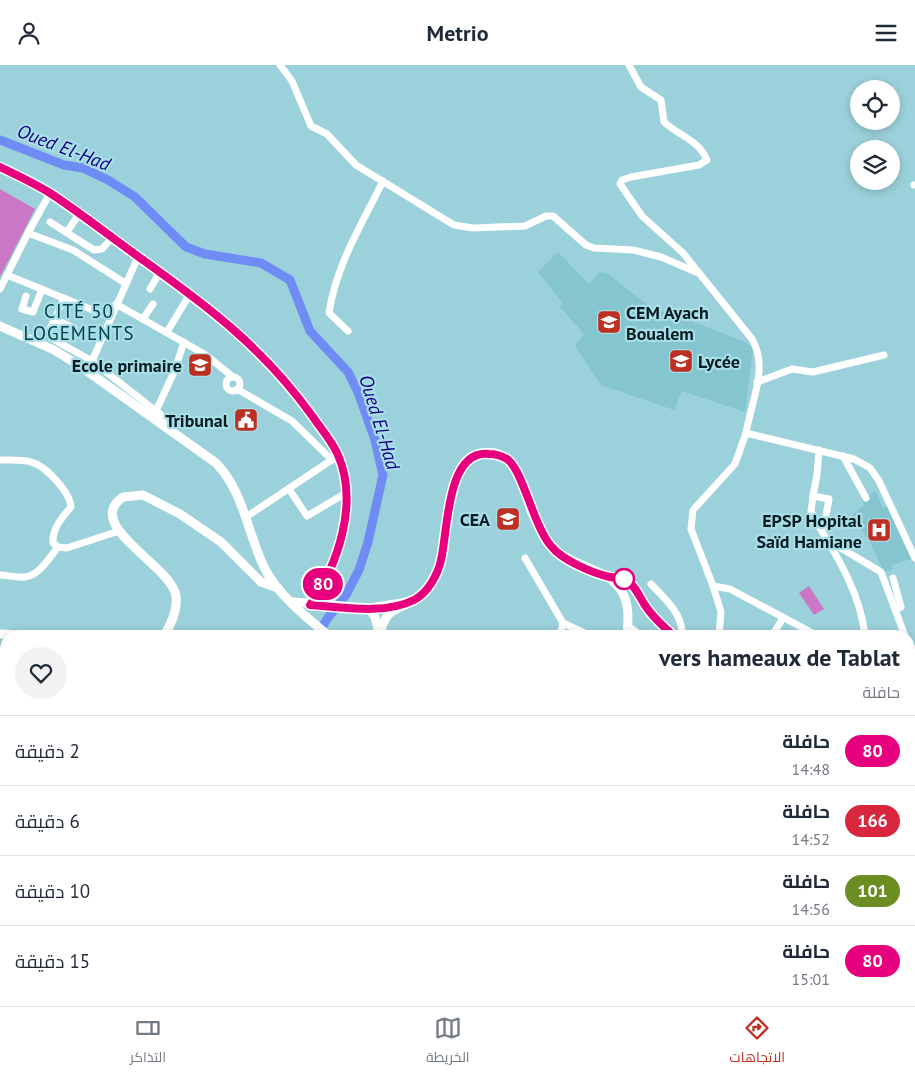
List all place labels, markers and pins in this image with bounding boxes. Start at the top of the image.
place label: CEM Ayach Boualem [626,301,709,345]
school or university icon: CEM Ayach Boualem [596,309,622,335]
school or university icon: Lycée [668,348,694,374]
place label: Lycée [698,350,740,373]
school or university icon: Ecole primaire [187,352,213,378]
place label: Ecole primaire [72,354,182,377]
public building icon: Tribunal [233,407,259,433]
place label: Tribunal [165,409,229,432]
school or university icon: CEA [495,506,521,532]
place label: CEA [460,508,490,531]
place label: EPSP Hopital Saïd Hamiane [757,509,863,553]
hospital icon: EPSP Hopital Saïd Hamiane [866,517,892,543]
unlabelled marker [613,568,635,590]

